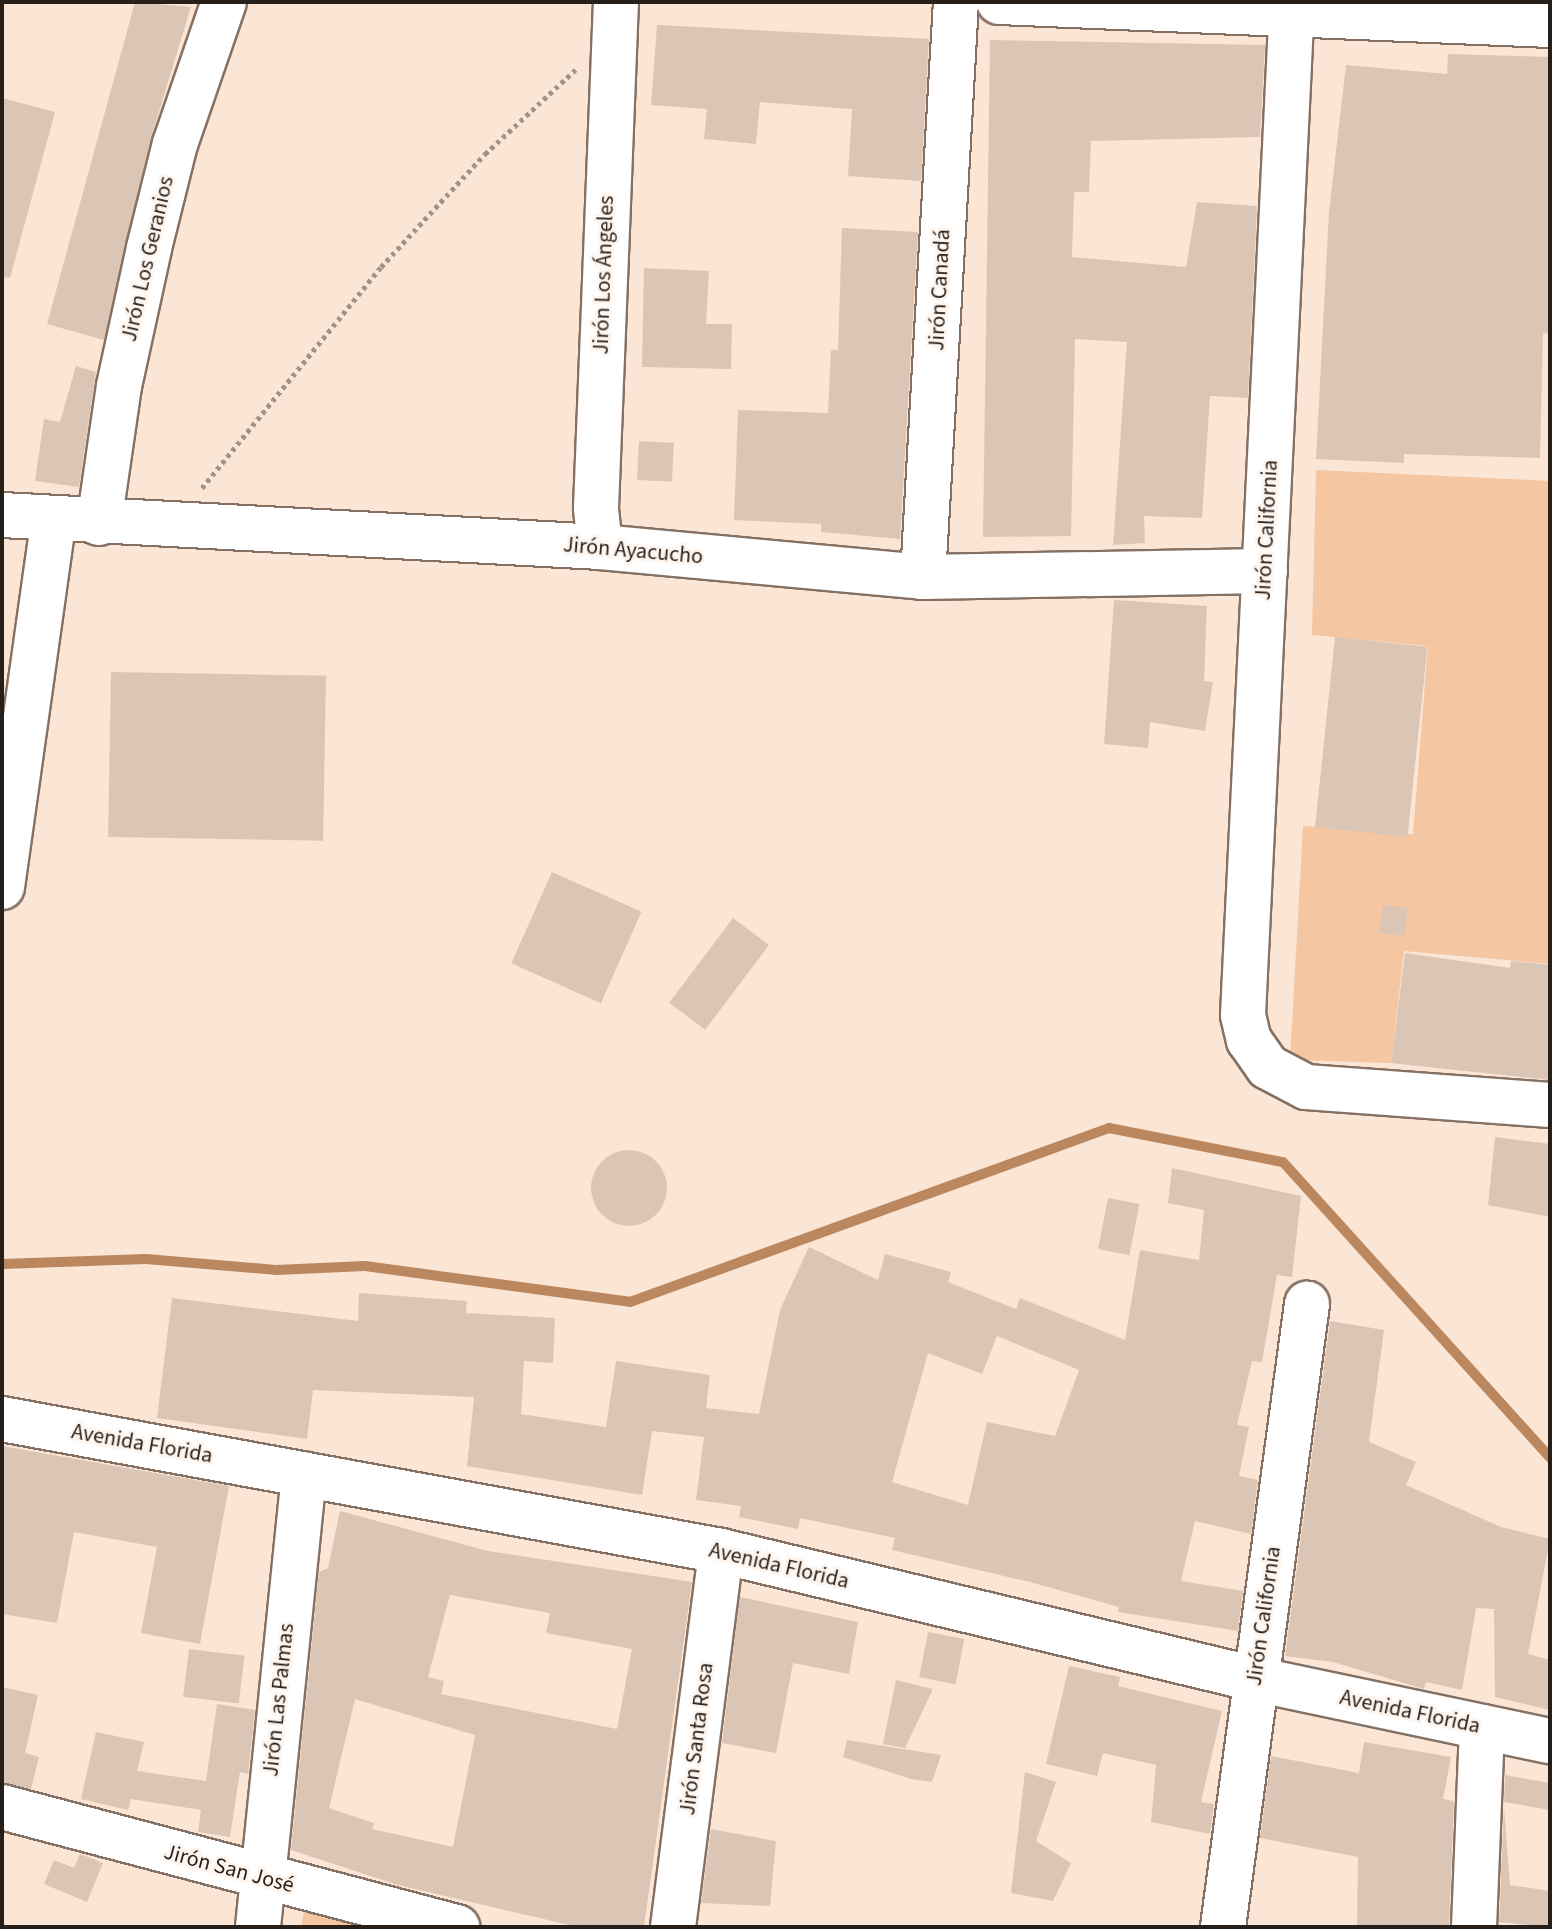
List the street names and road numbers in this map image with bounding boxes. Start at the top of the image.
street label: Jirón Los Geranios [116,174,180,344]
street label: Jirón Los Ángeles [588,195,620,355]
street label: Jirón Canadá [924,228,956,352]
street label: Jirón California [1250,459,1284,601]
street label: Jirón Ayacucho [562,532,704,570]
street label: Avenida Florida [69,1419,215,1469]
street label: Avenida Florida [706,1537,852,1595]
street label: Jirón California [1241,1545,1287,1687]
street label: Jirón Las Palmas [258,1622,300,1778]
street label: Jirón Santa Rosa [675,1661,719,1817]
street label: Avenida Florida [1337,1684,1483,1740]
street label: Jirón San José [161,1839,297,1899]

